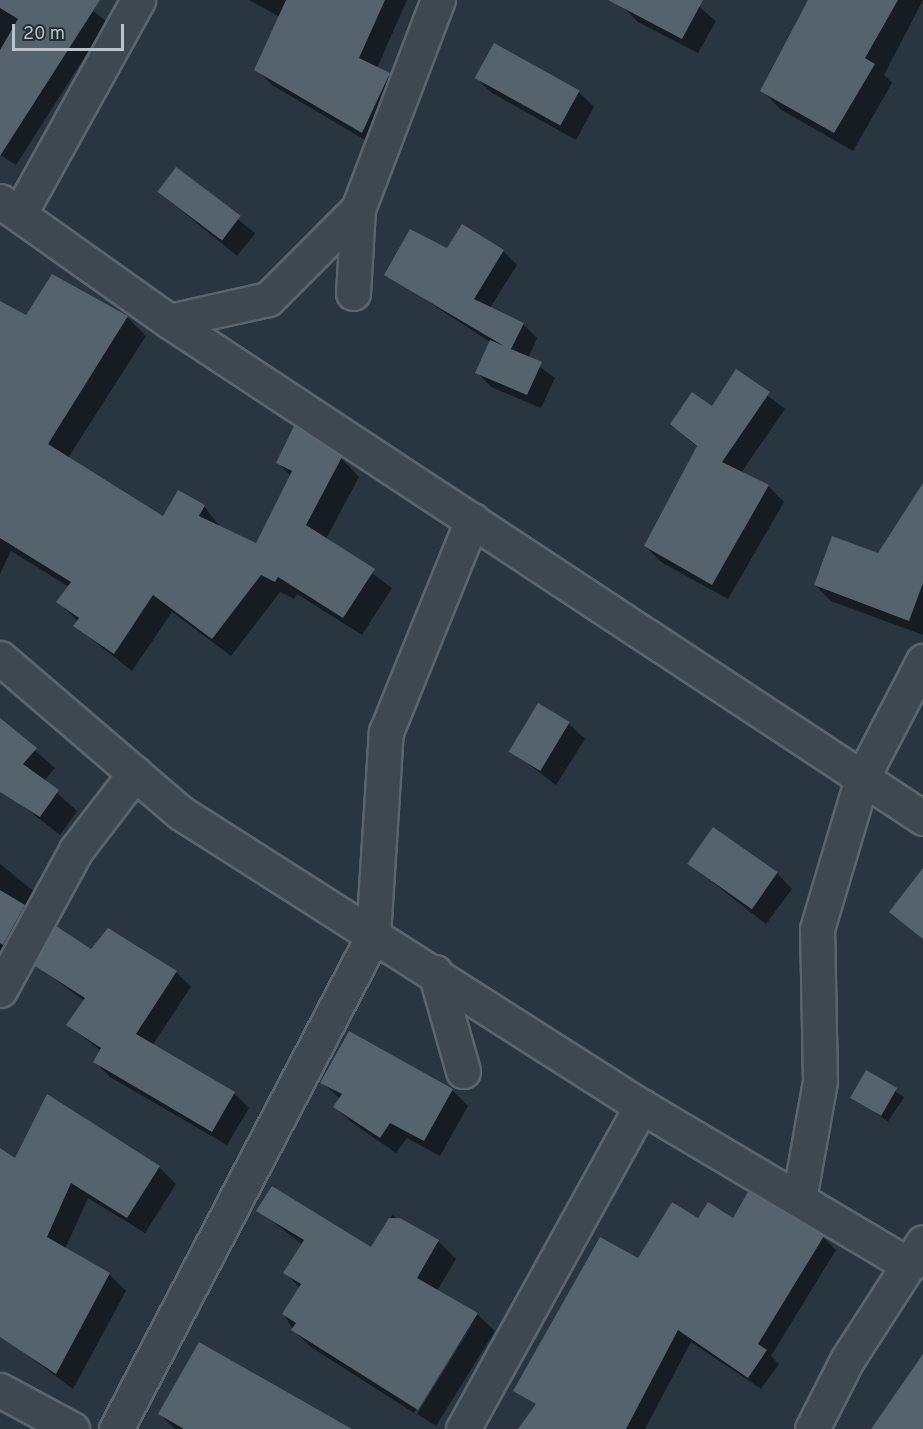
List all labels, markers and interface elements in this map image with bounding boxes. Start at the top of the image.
scale bar [15,12,128,50]
text: 20 m [23,23,65,46]

